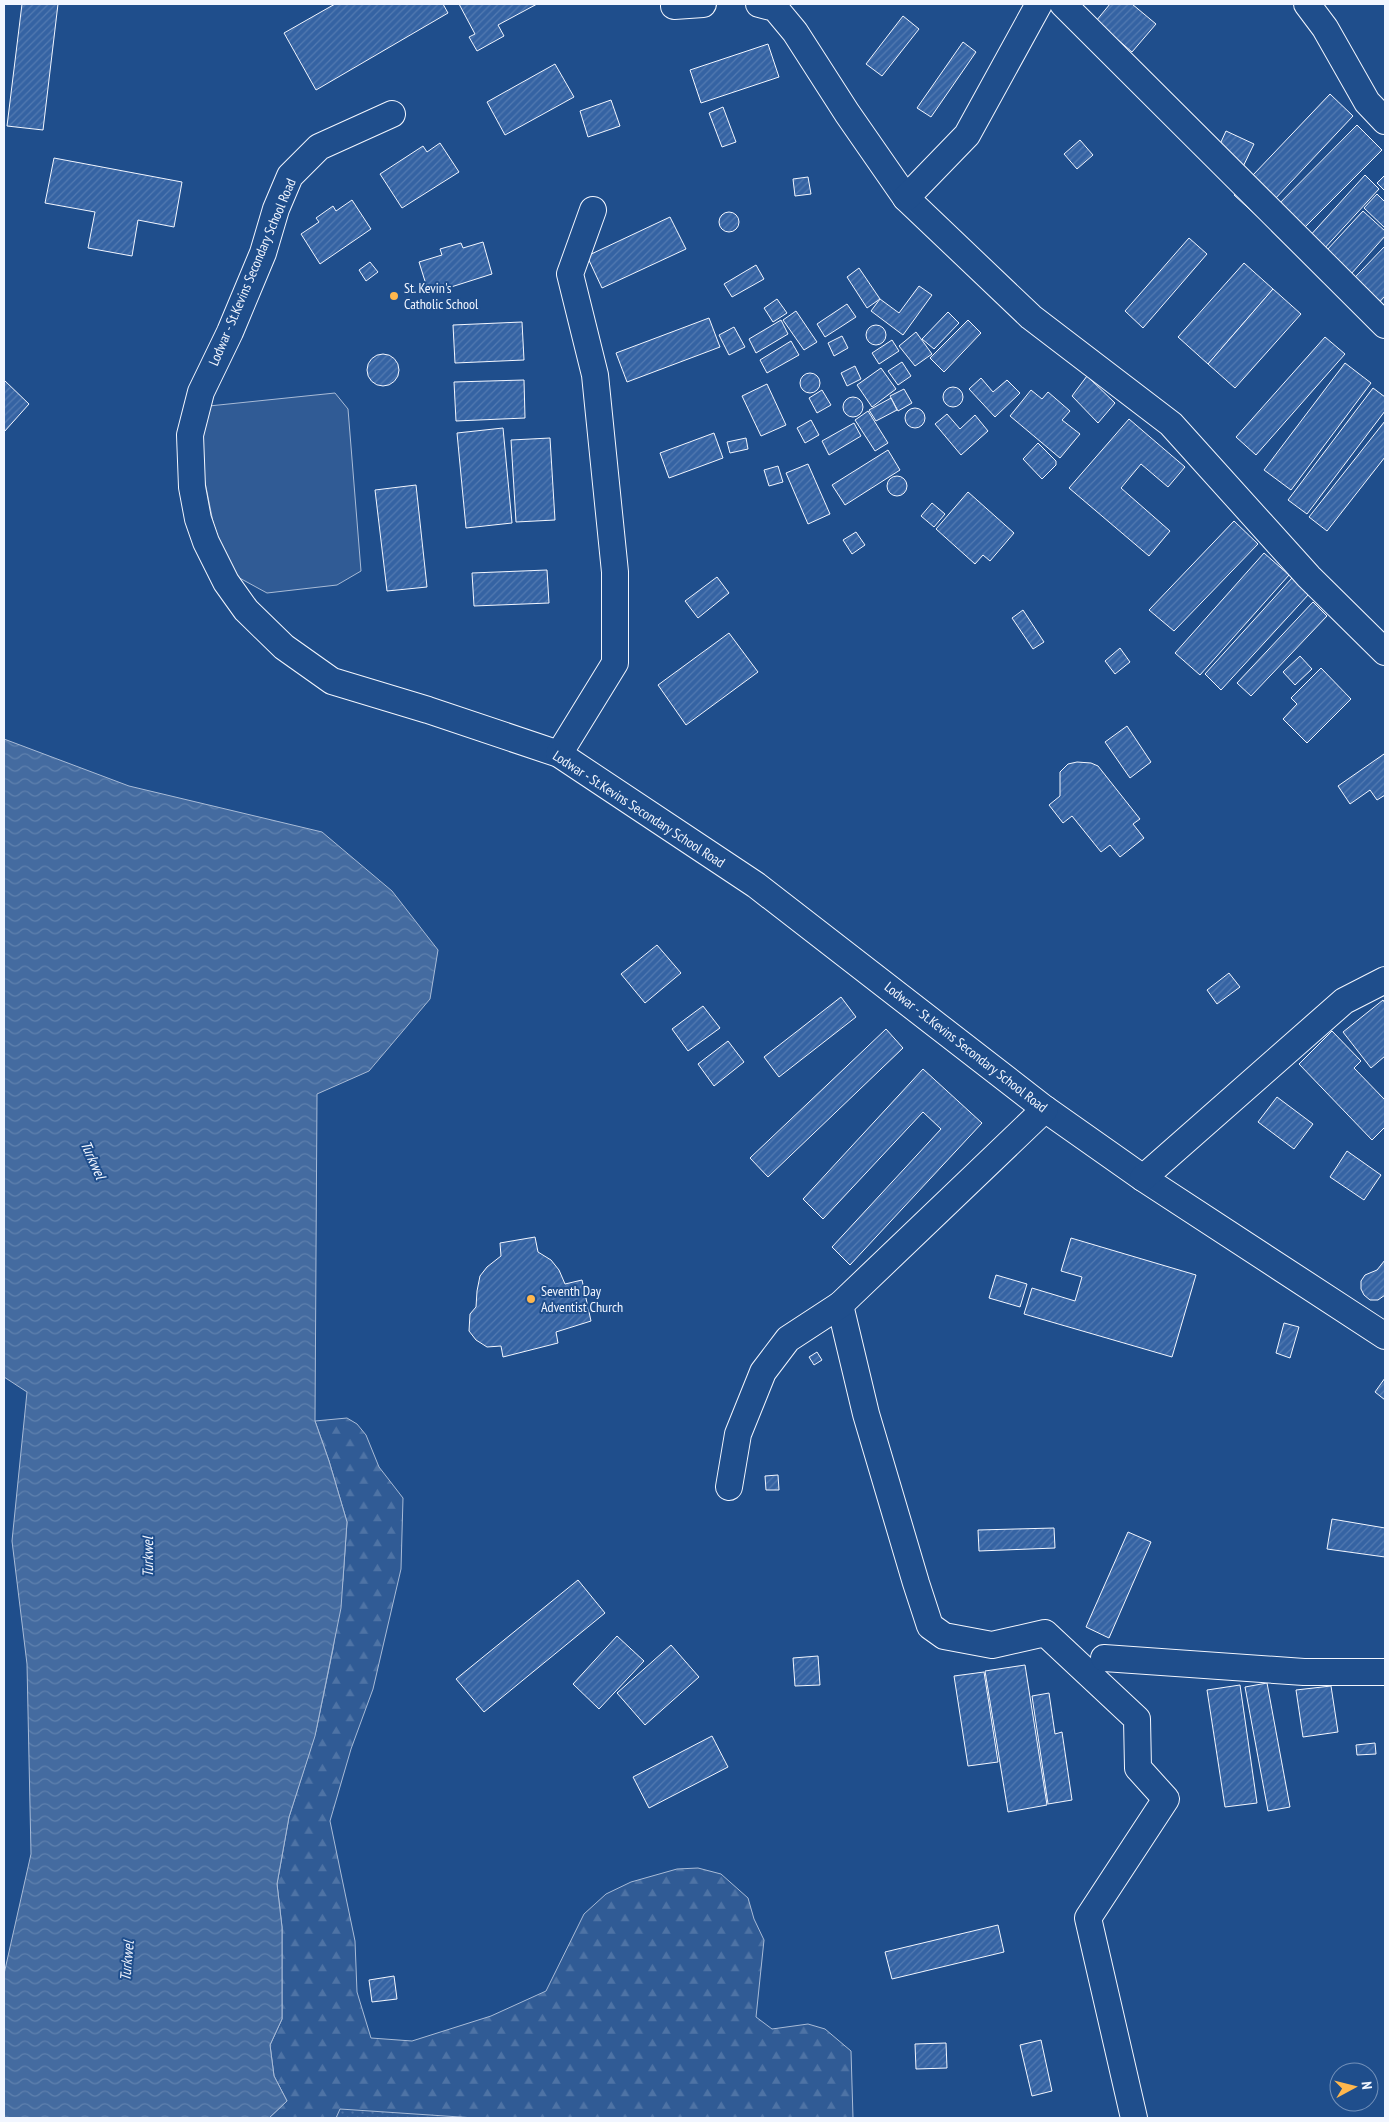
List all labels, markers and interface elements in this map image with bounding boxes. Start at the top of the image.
street label: Lodwar - St.Kevins Secondary School Road [204,176,300,368]
place label: St. Kevin's Catholic School [404,279,479,313]
marker: St. Kevin's Catholic School [388,290,400,302]
street label: Lodwar - St.Kevins Secondary School Road [549,747,729,871]
street label: Lodwar - St.Kevins Secondary School Road [881,978,1051,1116]
water label: Turkwel [77,1138,111,1183]
place label: Seventh Day Adventist Church [541,1282,623,1316]
marker: Seventh Day Adventist Church [525,1293,537,1305]
water label: Turkwel [138,1535,157,1577]
water label: Turkwel [115,1939,138,1982]
north arrow [1329,2062,1379,2112]
text: N [1358,2081,1376,2090]

